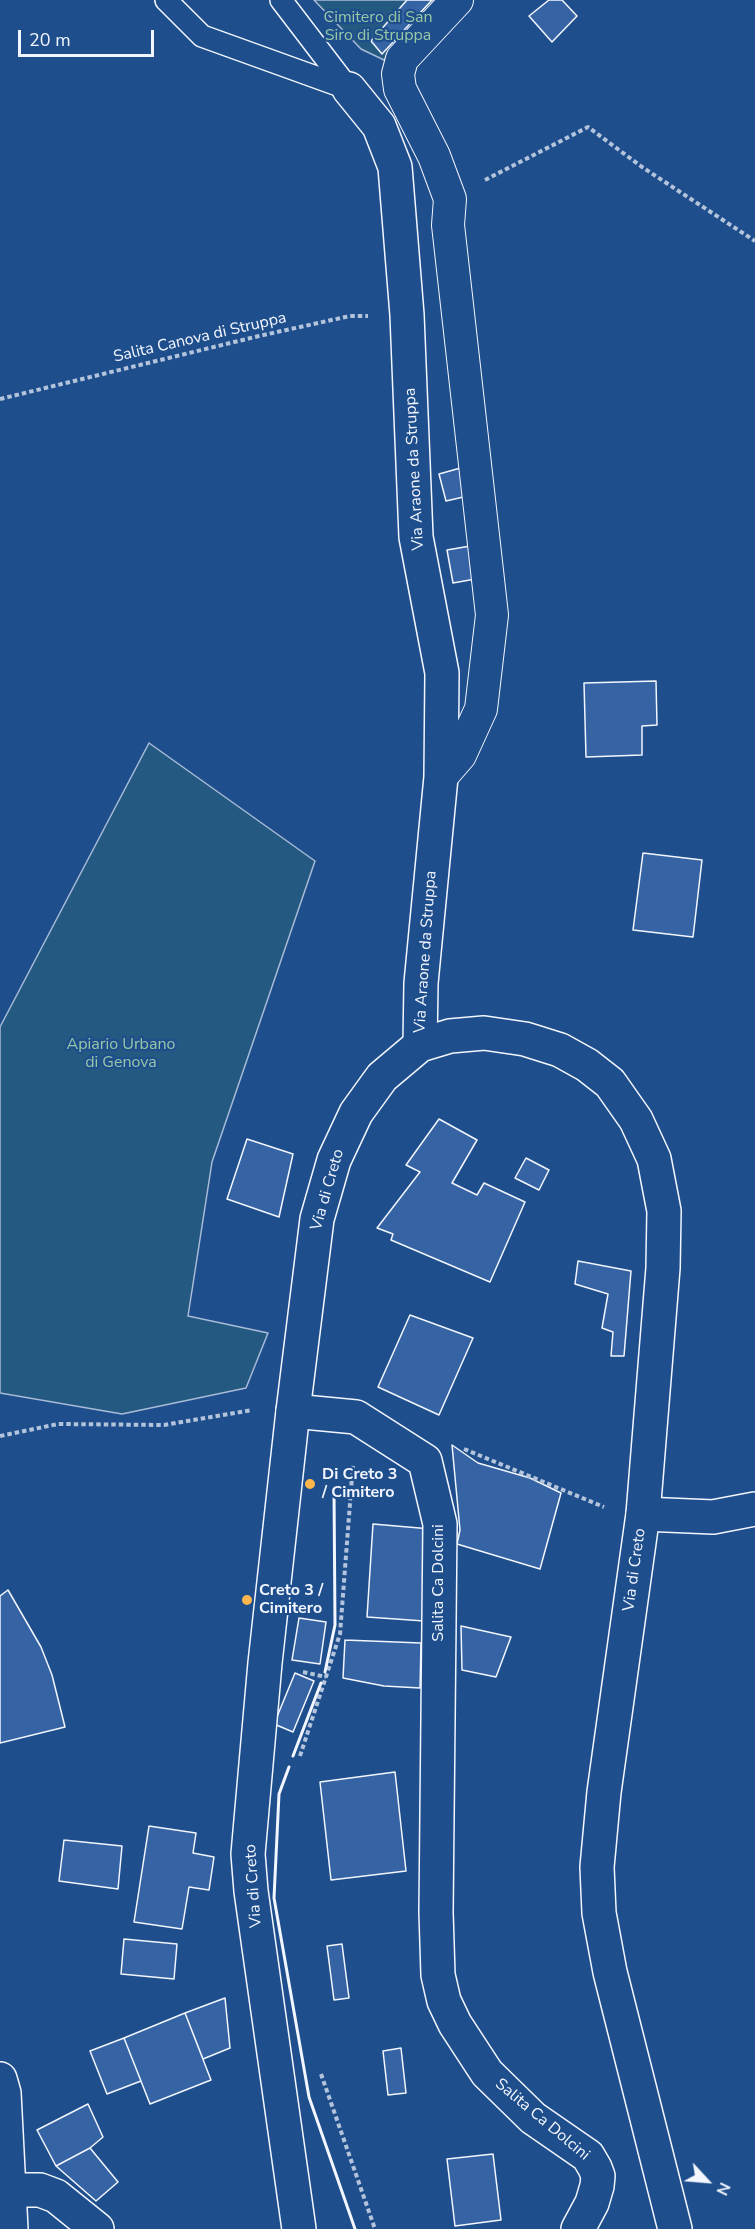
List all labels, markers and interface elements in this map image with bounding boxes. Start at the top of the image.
park label: Cimitero di San Siro di Struppa [323,8,433,46]
scale bar [21,18,158,56]
text: 20 m [29,28,71,52]
street label: Salita Canova di Struppa [112,309,288,367]
street label: Via Araone da Struppa [401,387,429,551]
street label: Via Araone da Struppa [411,870,441,1034]
park label: Apiario Urbano di Genova [67,1035,175,1073]
street label: Via di Creto [307,1147,349,1233]
place label: Di Creto 3 / Cimitero [322,1465,397,1503]
marker: Di Creto 3 / Cimitero [303,1477,317,1491]
street label: Salita Ca Dolcini [429,1524,449,1642]
street label: Via di Creto [620,1527,650,1613]
place label: Creto 3 / Cimitero [259,1581,323,1619]
marker: Creto 3 / Cimitero [240,1593,254,1607]
street label: Via di Creto [242,1844,266,1928]
street label: Salita Ca Dolcini [491,2075,593,2165]
north arrow [677,2151,737,2211]
text: N [711,2179,736,2199]

